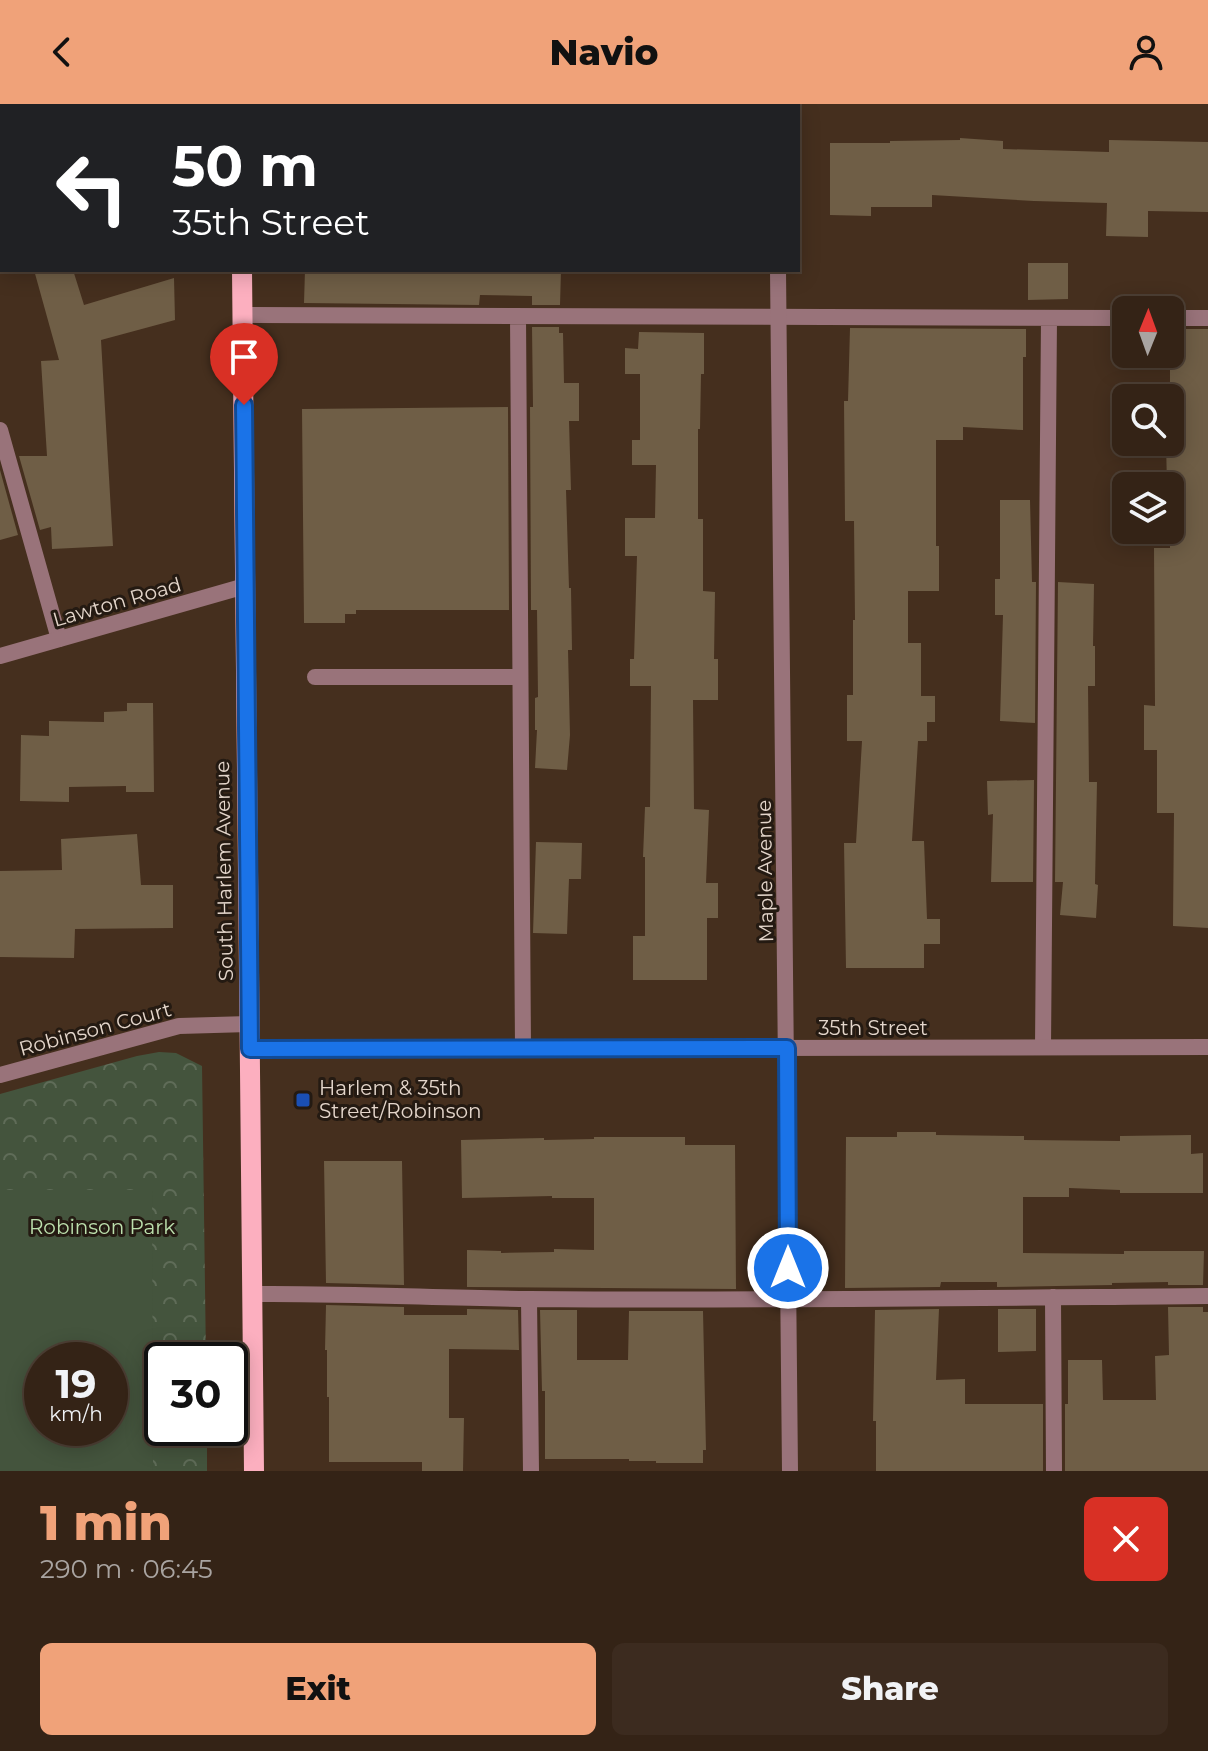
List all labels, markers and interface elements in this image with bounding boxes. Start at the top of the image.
icon: back [40,30,84,74]
text: Navio [550,30,658,74]
icon: person [1124,30,1168,74]
text: 50 m [172,132,318,200]
icon: left [40,136,144,240]
text: 35th Street [172,200,370,244]
north arrow [1112,296,1184,368]
map controls [1112,296,1184,544]
pin [210,323,278,405]
icon: arrive [222,335,266,379]
button: search [1112,384,1184,456]
button: layers [1112,472,1184,544]
street label: Lawton Road [50,572,184,632]
street label: South Harlem Avenue [210,761,238,981]
street label: Maple Avenue [752,799,778,943]
street label: Robinson Court [16,997,174,1061]
street label: 35th Street [818,1016,928,1040]
place label: Harlem & 35th Street/Robinson [319,1076,481,1123]
marker: Harlem & 35th Street/Robinson [294,1091,312,1109]
park label: Robinson Park [29,1215,175,1239]
position arrow [746,1226,830,1310]
speed limit sign: 30 [144,1342,248,1446]
text: 19 [55,1359,97,1408]
text: km/h [49,1402,103,1426]
text: 1 min [40,1494,172,1552]
button: close [1084,1497,1168,1581]
text: 290 m · 06:45 [40,1553,213,1585]
button: Exit [40,1643,596,1735]
button: Share [612,1643,1168,1735]

